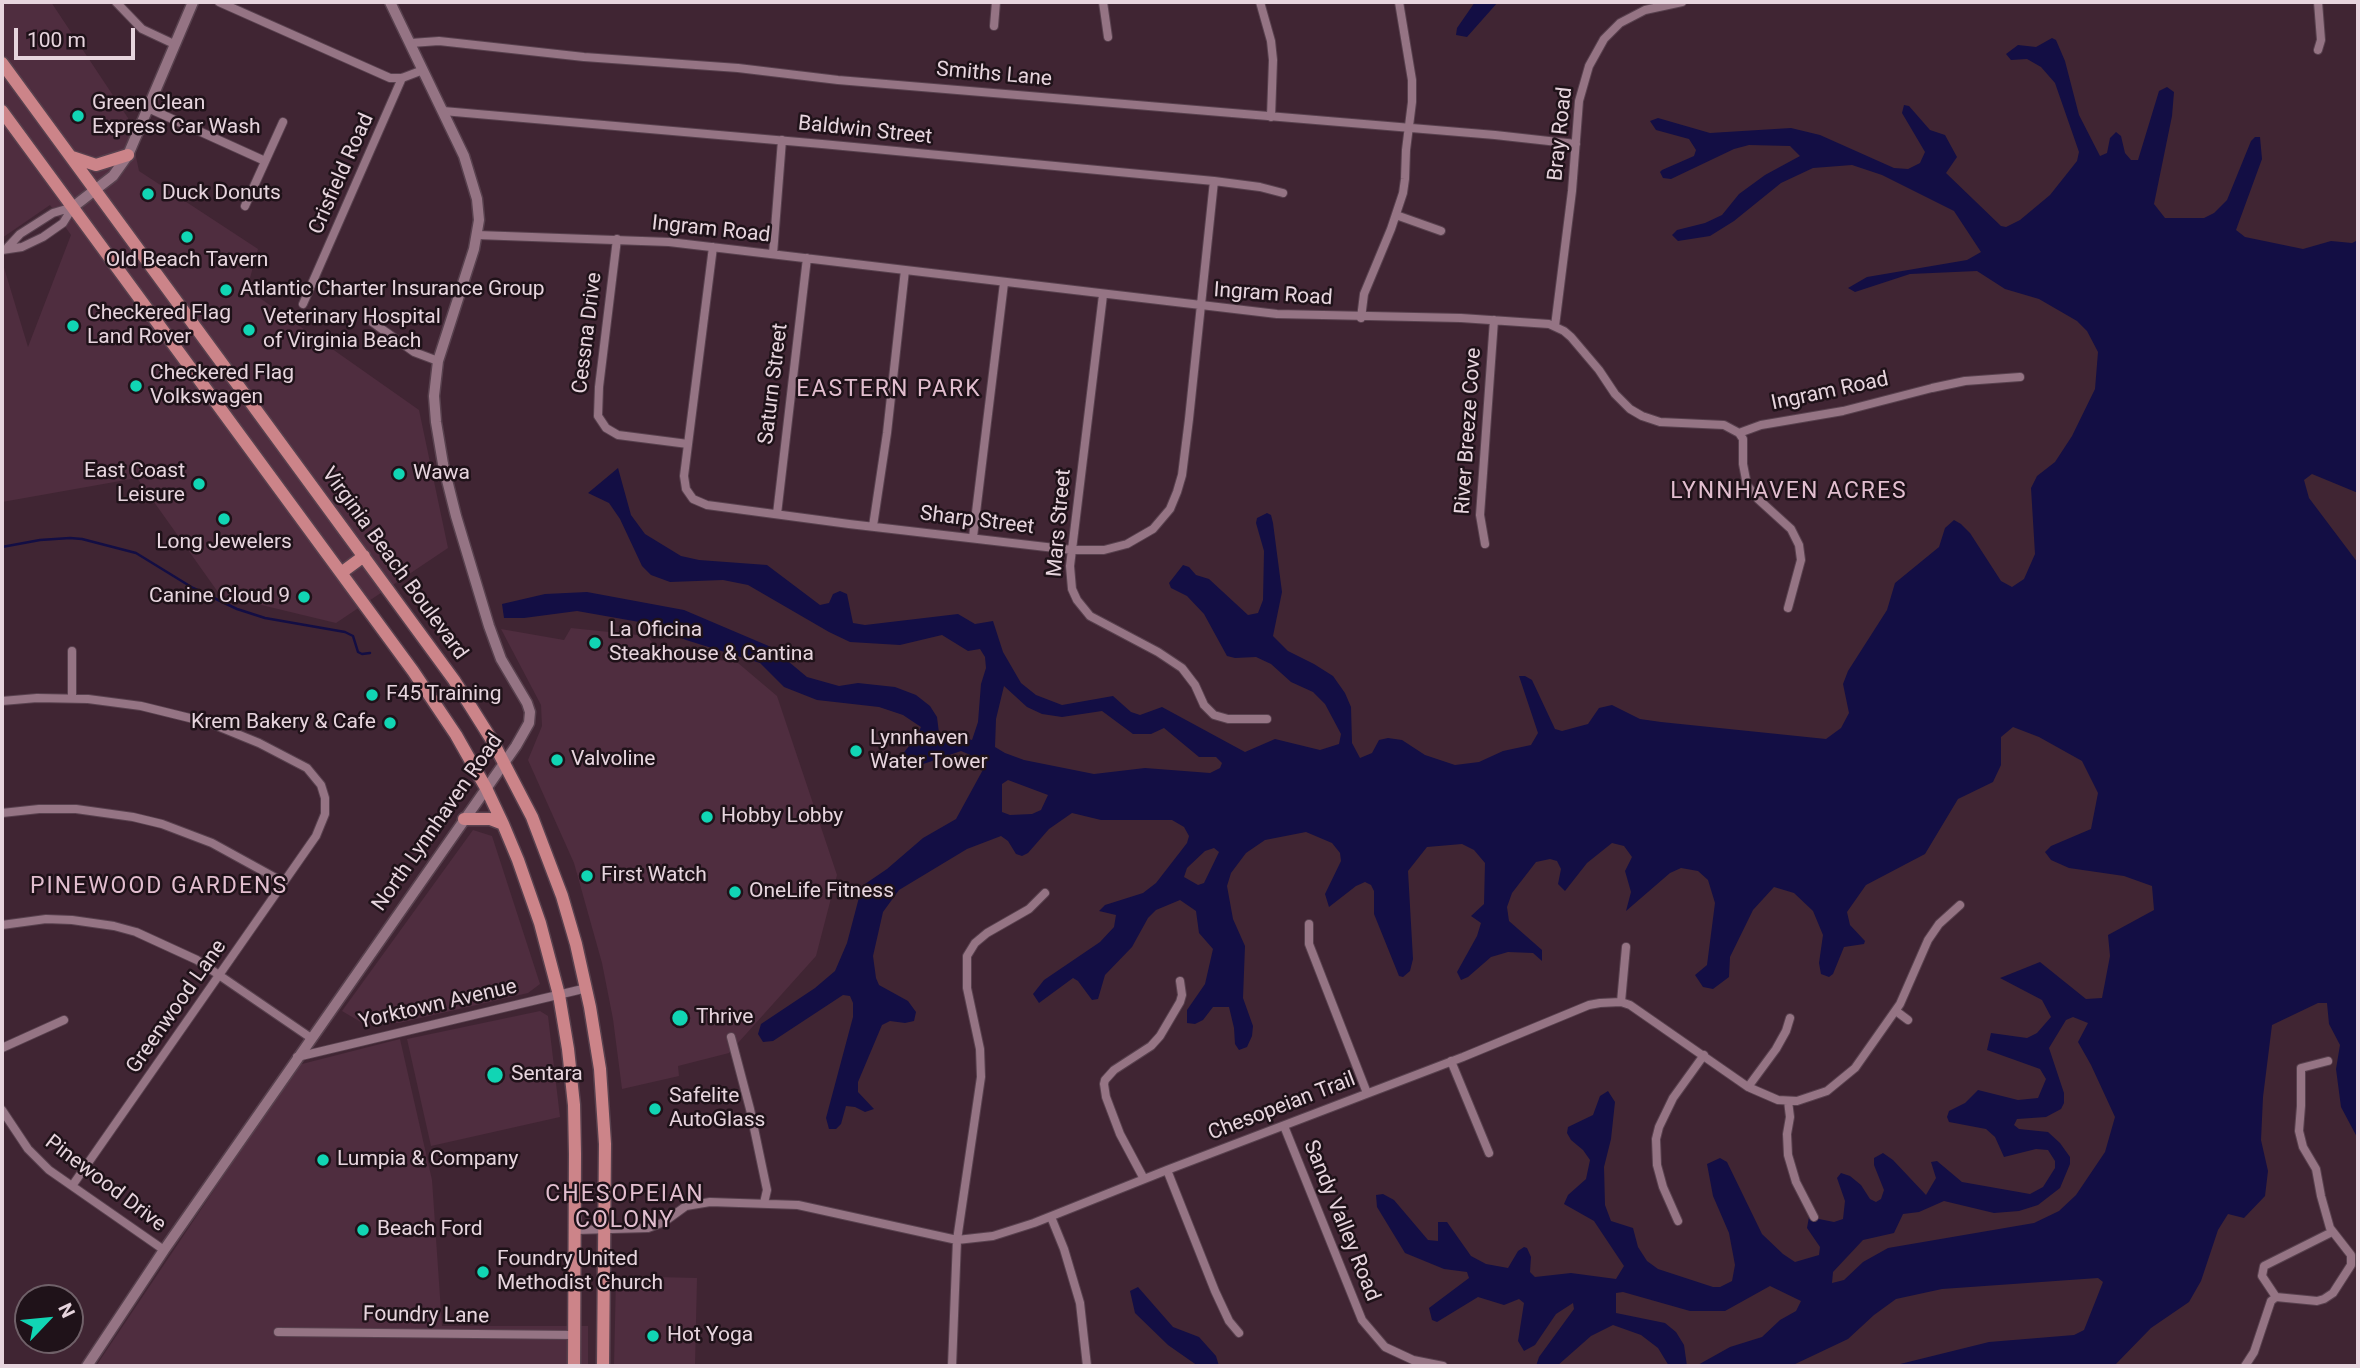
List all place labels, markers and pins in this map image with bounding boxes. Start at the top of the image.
place label: Green Clean Express Car Wash [92,91,261,141]
marker: Green Clean Express Car Wash [70,108,86,124]
place label: Duck Donuts [162,181,281,207]
marker: Duck Donuts [140,186,156,202]
marker: Old Beach Tavern [179,229,195,245]
place label: Old Beach Tavern [106,248,268,274]
place label: Atlantic Charter Insurance Group [240,277,545,303]
marker: Atlantic Charter Insurance Group [218,282,234,298]
place label: Checkered Flag Land Rover [87,301,231,351]
place label: Veterinary Hospital of Virginia Beach [263,305,441,355]
marker: Checkered Flag Land Rover [65,318,81,334]
marker: Veterinary Hospital of Virginia Beach [241,322,257,338]
place label: Checkered Flag Volkswagen [150,361,294,411]
marker: Checkered Flag Volkswagen [128,378,144,394]
place label: East Coast Leisure [84,459,185,509]
place label: Wawa [413,461,470,487]
marker: Wawa [391,466,407,482]
marker: East Coast Leisure [191,476,207,492]
marker: Long Jewelers [216,511,232,527]
place label: Long Jewelers [156,530,292,556]
place label: Canine Cloud 9 [149,584,290,610]
marker: Canine Cloud 9 [296,589,312,605]
place label: La Oficina Steakhouse & Cantina [609,618,814,668]
marker: La Oficina Steakhouse & Cantina [587,635,603,651]
place label: F45 Training [386,682,502,708]
marker: F45 Training [364,687,380,703]
place label: Krem Bakery & Cafe [191,710,376,736]
marker: Krem Bakery & Cafe [382,715,398,731]
place label: Lynnhaven Water Tower [870,726,988,776]
marker: Lynnhaven Water Tower [848,743,864,759]
place label: Valvoline [571,747,655,773]
marker: Valvoline [549,752,565,768]
place label: Hobby Lobby [721,804,843,830]
marker: Hobby Lobby [699,809,715,825]
place label: First Watch [601,863,707,889]
marker: First Watch [579,868,595,884]
place label: OneLife Fitness [749,879,894,905]
marker: OneLife Fitness [727,884,743,900]
place label: Thrive [696,1005,753,1031]
marker: Thrive [670,1008,690,1028]
place label: Sentara [511,1062,583,1088]
marker: Sentara [485,1065,505,1085]
place label: Safelite AutoGlass [669,1084,765,1134]
marker: Safelite AutoGlass [647,1101,663,1117]
place label: Lumpia & Company [337,1147,518,1173]
marker: Lumpia & Company [315,1152,331,1168]
place label: Beach Ford [377,1217,483,1243]
marker: Beach Ford [355,1222,371,1238]
place label: Foundry United Methodist Church [497,1247,663,1297]
marker: Foundry United Methodist Church [475,1264,491,1280]
place label: Hot Yoga [667,1323,753,1349]
marker: Hot Yoga [645,1328,661,1344]

